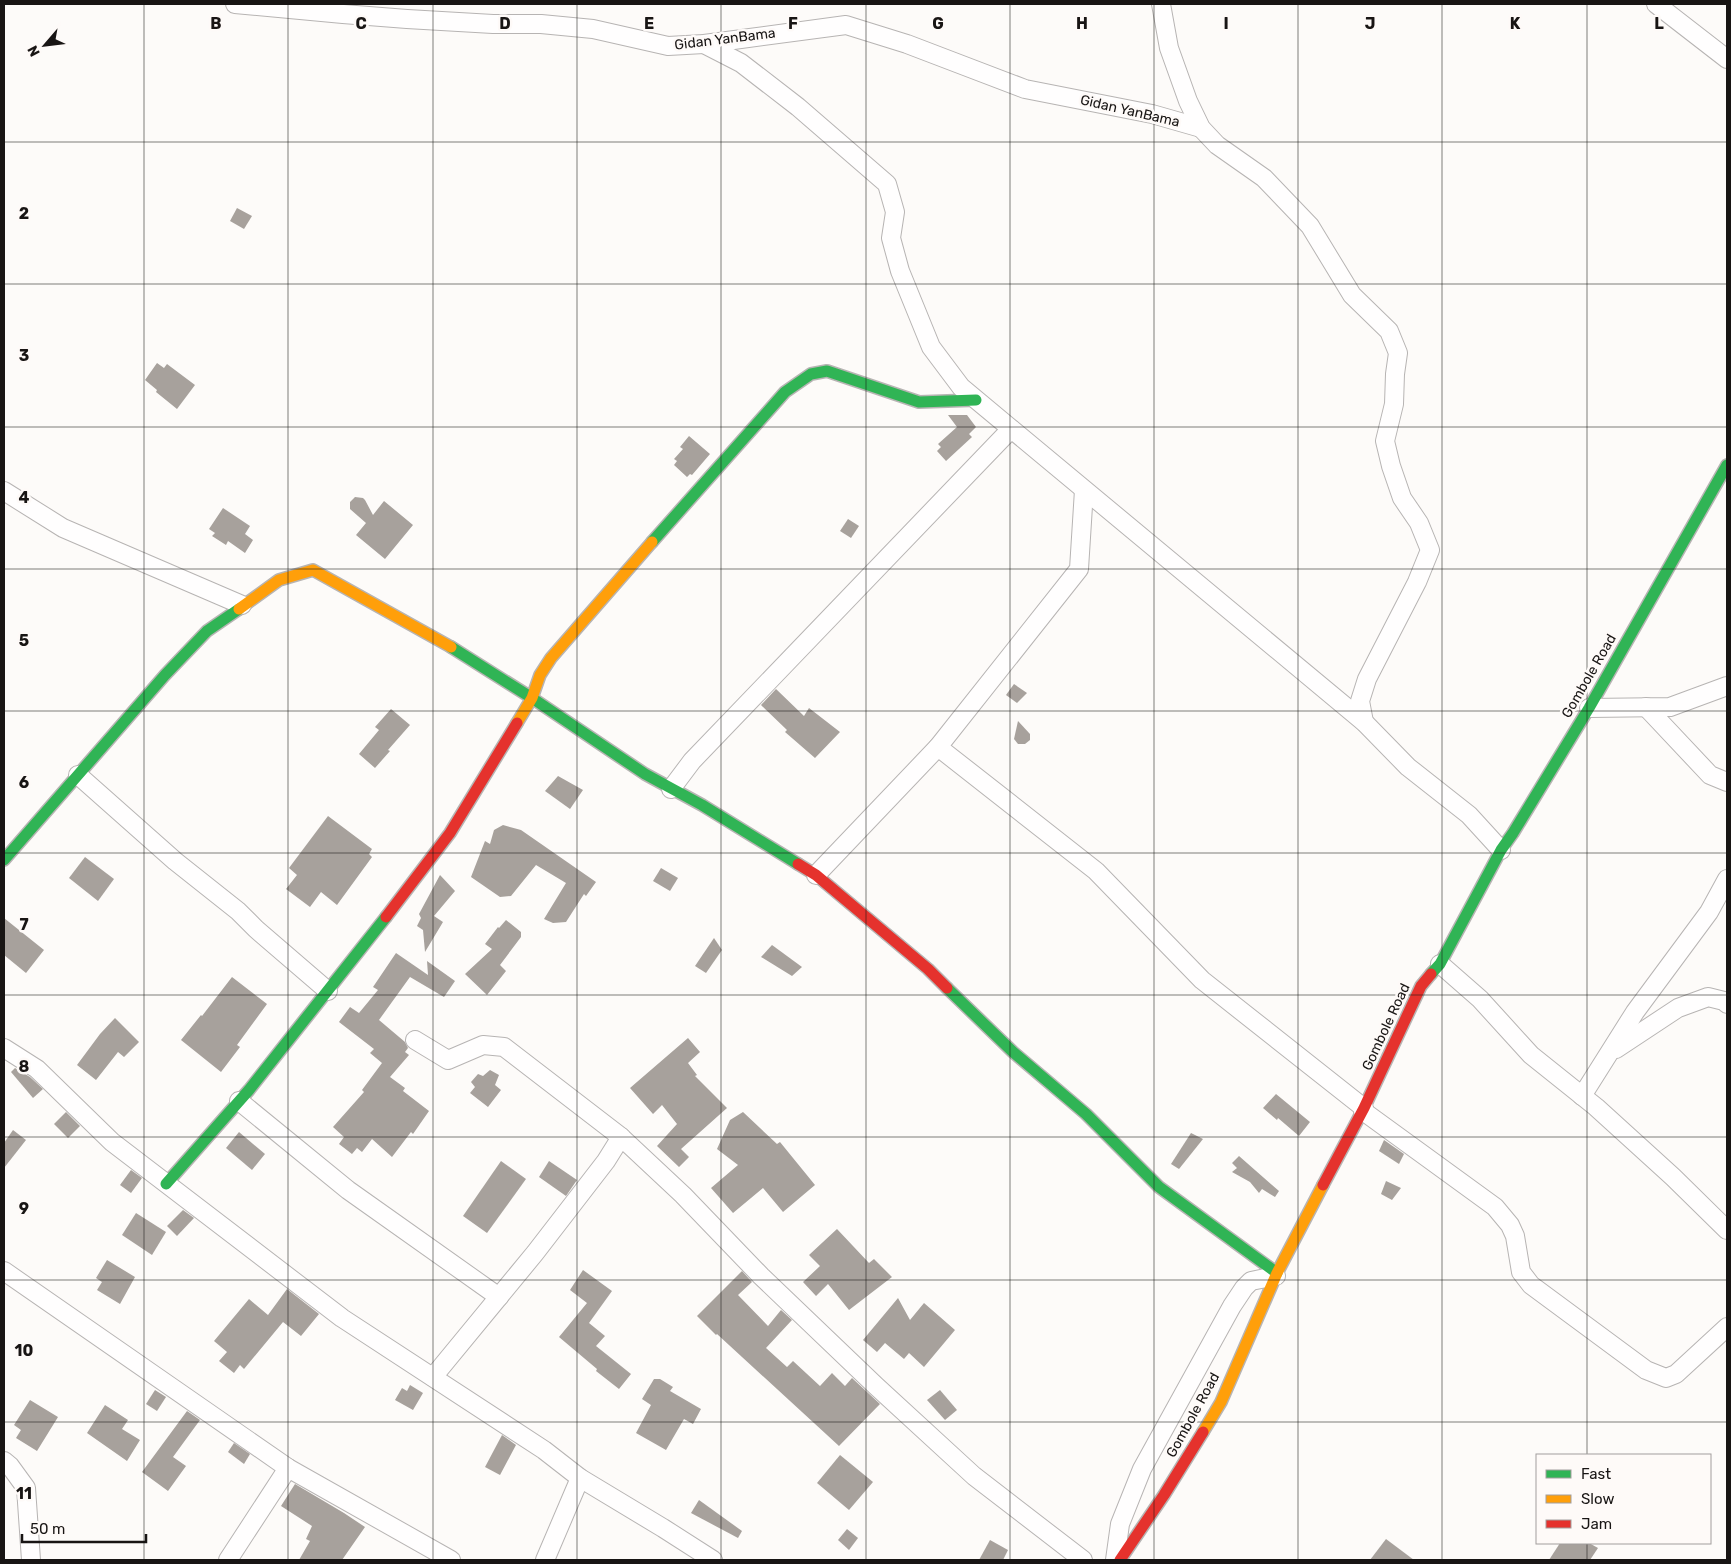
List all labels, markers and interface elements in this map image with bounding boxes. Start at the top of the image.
text: B [210,14,222,33]
text: C [355,14,367,33]
text: D [499,14,511,33]
text: E [644,14,654,33]
text: F [788,14,798,33]
text: G [932,14,944,33]
text: H [1076,14,1088,33]
text: I [1223,14,1229,33]
text: J [1365,14,1375,33]
text: K [1510,14,1521,33]
text: L [1654,14,1664,33]
north arrow [20,20,70,70]
street label: Gidan YanBama [674,24,776,54]
text: N [24,42,44,59]
street label: Gidan YanBama [1079,91,1181,131]
text: 2 [19,204,29,223]
text: 3 [19,346,29,365]
text: 4 [19,488,30,507]
text: 5 [19,631,29,650]
street label: Gombole Road [1558,631,1620,721]
text: 6 [19,773,29,792]
text: 7 [19,915,29,934]
street label: Gombole Road [1358,981,1414,1073]
text: 8 [19,1057,30,1076]
text: 9 [19,1199,29,1218]
text: 10 [15,1341,34,1360]
street label: Gombole Road [1163,1370,1223,1460]
legend [1536,1454,1711,1544]
text: Fast [1581,1465,1611,1483]
text: 11 [16,1484,32,1503]
text: Slow [1581,1490,1614,1508]
scale bar [22,1512,146,1544]
text: Jam [1581,1515,1612,1533]
text: 50 m [30,1520,65,1538]

